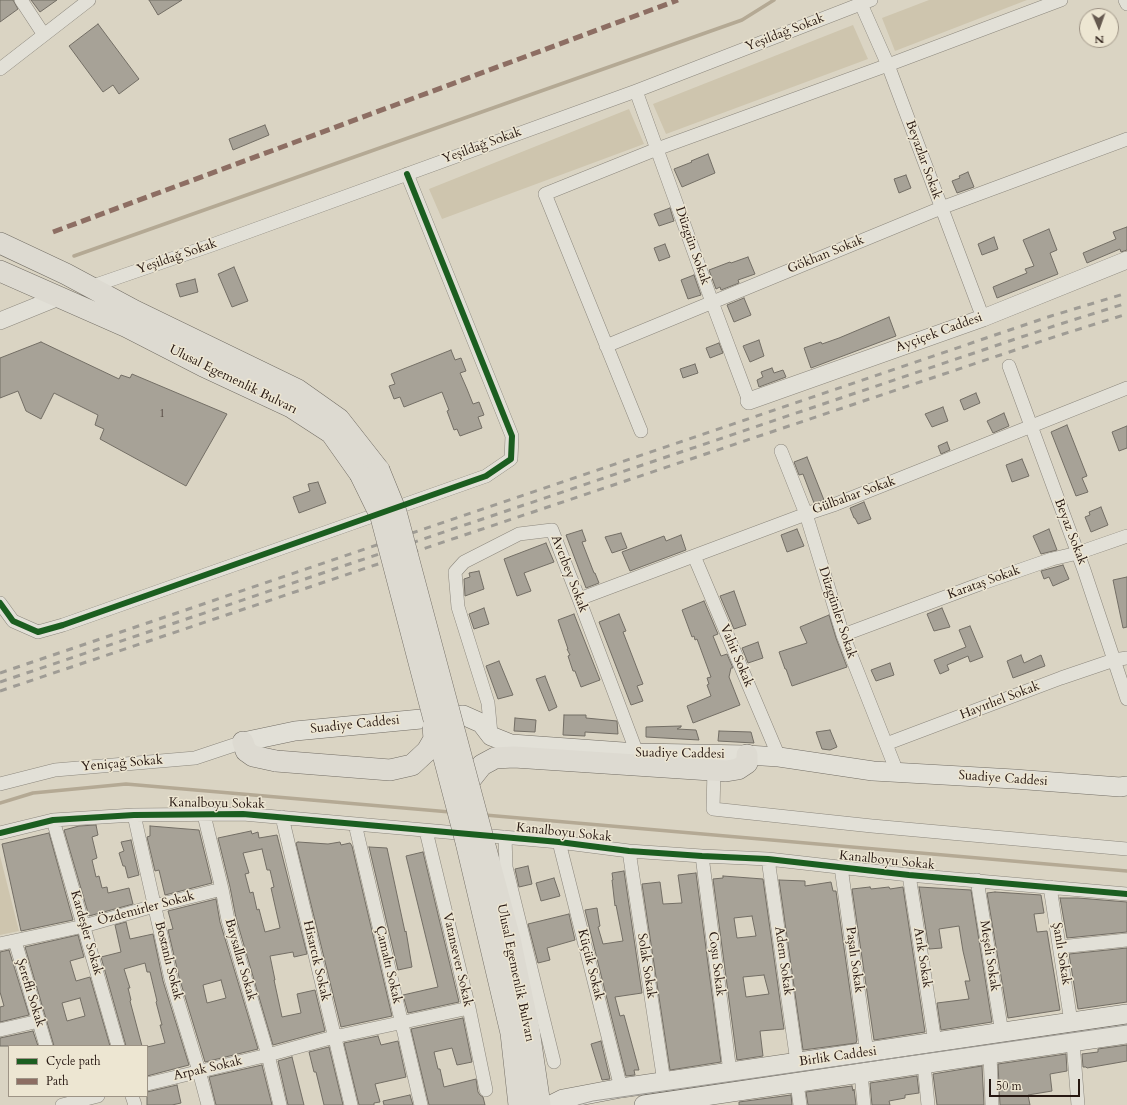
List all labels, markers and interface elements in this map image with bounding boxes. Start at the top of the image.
north arrow [1079,8,1119,48]
street label: Yeşildağ Sokak [743,11,827,55]
text: N [1094,32,1104,47]
street label: Beyazlar Sokak [901,118,945,202]
street label: Yeşildağ Sokak [440,124,524,168]
street label: Düzgün Sokak [671,205,713,287]
street label: Gökhan Sokak [786,233,866,277]
street label: Yeşildağ Sokak [135,236,219,278]
street label: Ayçiçek Caddesi [893,310,985,356]
street label: Ulusal Egemenlik Bulvarı [166,342,300,418]
house number: 1 [159,407,165,421]
street label: Gülbahar Sokak [810,474,898,518]
street label: Beyaz Sokak [1050,497,1090,567]
street label: Avcıbey Sokak [547,533,591,615]
street label: Karataş Sokak [945,563,1023,603]
street label: Düzgünler Sokak [815,565,859,661]
street label: Vahit Sokak [716,622,756,690]
street label: Hayırlıel Sokak [958,679,1042,723]
street label: Suadiye Caddesi [310,713,400,737]
street label: Suadiye Caddesi [635,745,725,763]
street label: Yeniçağ Sokak [80,753,164,775]
street label: Suadiye Caddesi [958,768,1048,790]
street label: Kanalboyu Sokak [169,795,265,813]
street label: Kanalboyu Sokak [515,820,613,846]
street label: Kanalboyu Sokak [838,848,936,874]
street label: Kardeşler Sokak [66,889,106,977]
street label: Özdemirler Sokak [96,889,196,929]
street label: Ulusal Egemenlik Bulvarı [493,903,537,1043]
street label: Vatansever Sokak [439,911,475,1009]
street label: Baysallar Sokak [221,917,259,1003]
street label: Hisarcık Sokak [299,919,333,1003]
street label: Meşeli Sokak [976,919,1002,993]
street label: Bostanlı Sokak [151,920,185,1002]
street label: Şanlı Sokak [1048,922,1074,986]
street label: Çamaltı Sokak [371,924,405,1006]
street label: Adem Sokak [770,925,796,997]
street label: Paşalı Sokak [842,926,866,994]
street label: Arık Sokak [910,927,934,989]
street label: Küçük Sokak [574,928,606,1002]
street label: Coşu Sokak [704,931,728,997]
street label: Solak Sokak [633,932,659,1000]
street label: Şerefli Sokak [12,957,48,1029]
street label: Birlik Caddesi [798,1044,878,1070]
legend [8,1045,148,1097]
text: Cycle path [46,1053,101,1069]
street label: Arpak Sokak [172,1054,244,1084]
scale bar [991,1071,1082,1097]
text: Path [46,1073,69,1089]
text: 50 m [996,1078,1022,1094]

